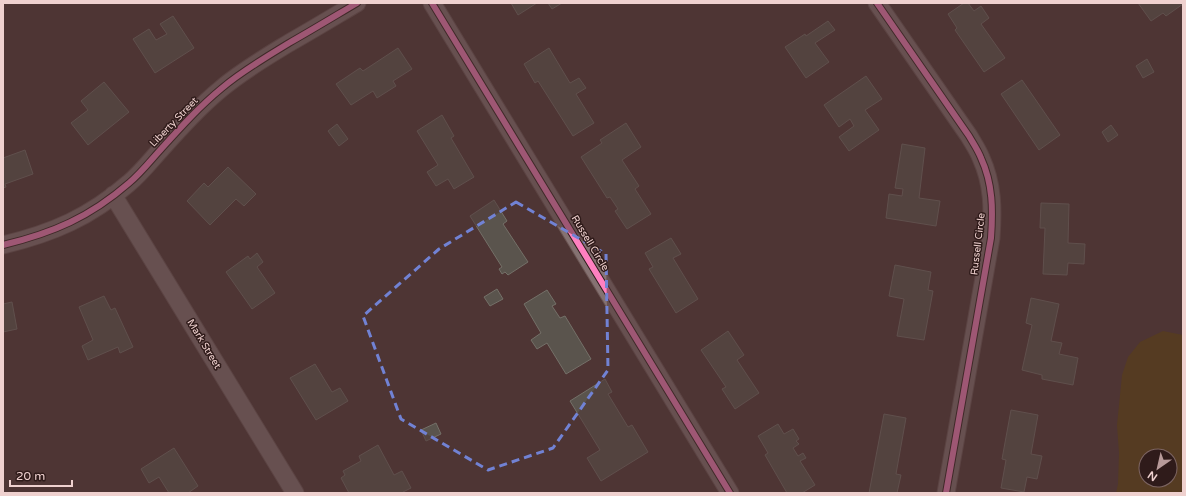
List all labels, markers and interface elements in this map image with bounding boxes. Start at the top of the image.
street label: Liberty Street [147,95,201,149]
street label: Russell Circle [968,212,988,276]
street label: Russell Circle [569,213,611,273]
street label: Mark Street [185,317,224,371]
north arrow [1138,448,1178,488]
scale bar [10,462,72,488]
text: N [1145,468,1160,484]
text: 20 m [16,469,45,483]

